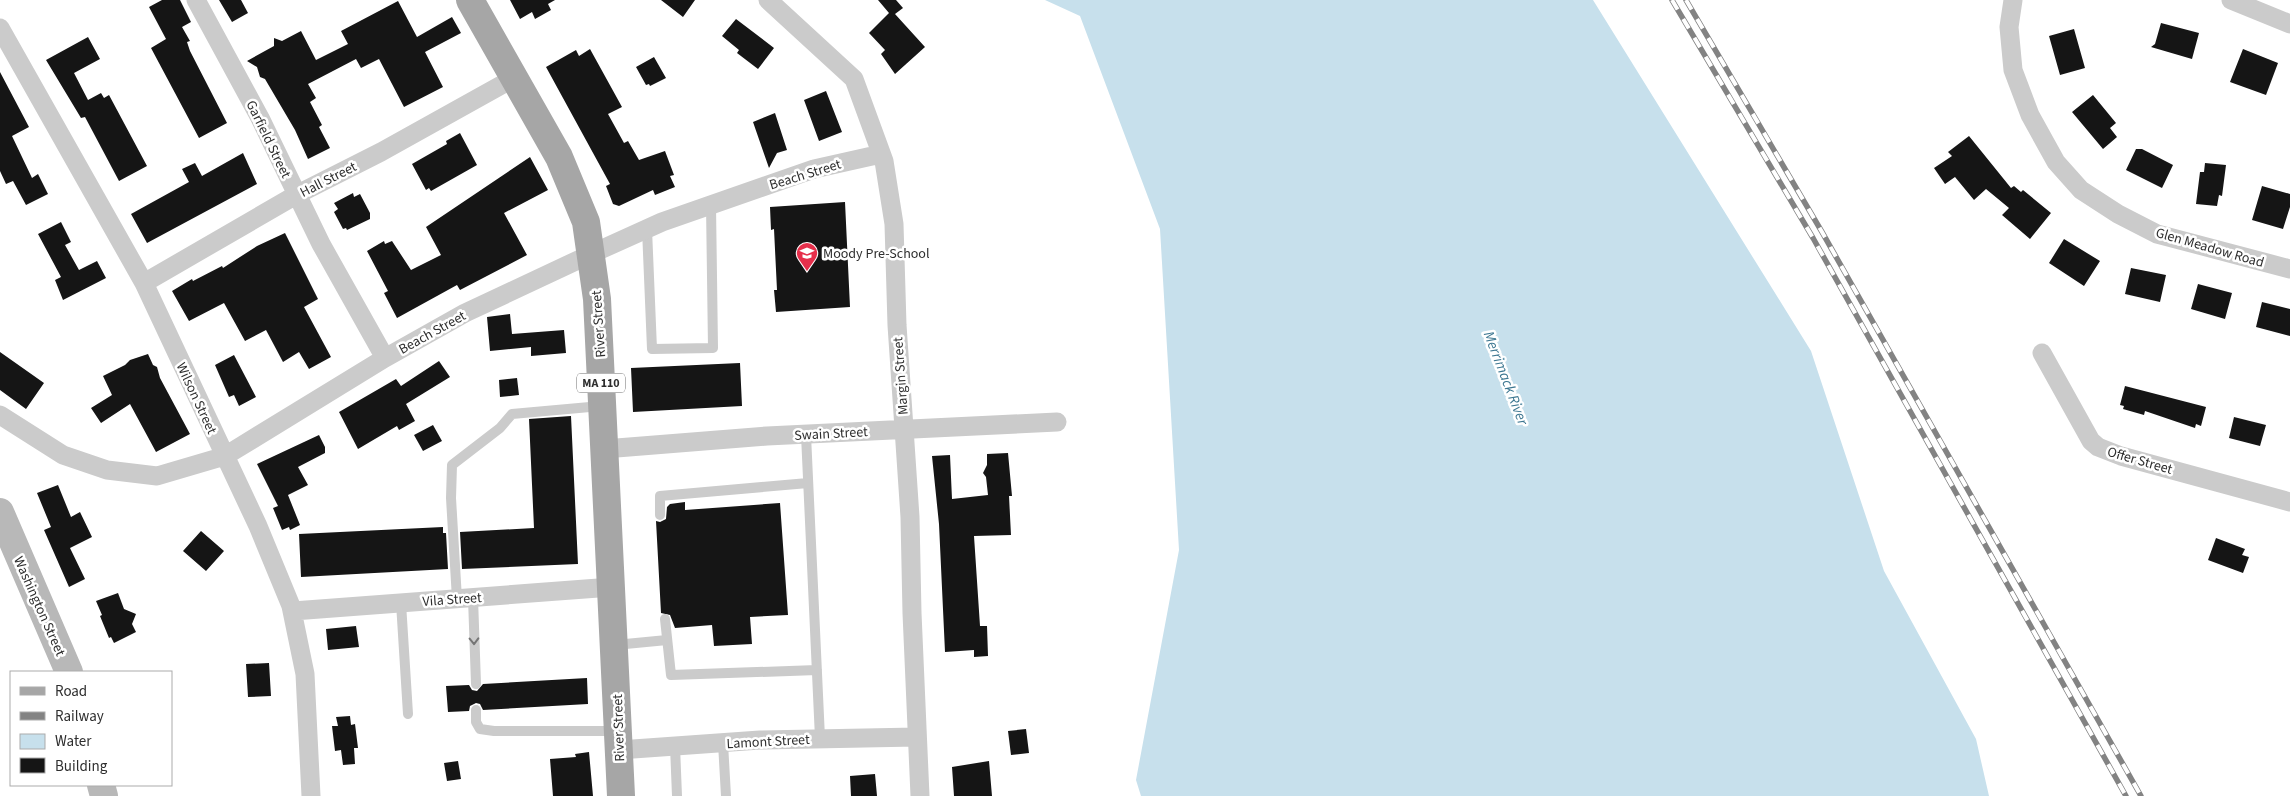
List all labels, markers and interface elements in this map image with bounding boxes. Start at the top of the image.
street label: Garfield Street [241,97,296,182]
street label: Beach Street [767,155,844,195]
street label: Hall Street [297,157,360,203]
street label: Glen Meadow Road [2153,223,2266,273]
school or university icon: Moody Pre-School [795,241,819,272]
place label: Moody Pre-School [823,244,930,264]
street label: River Street [587,289,611,358]
street label: Beach Street [395,306,470,360]
water label: Merrimack River [1478,328,1533,429]
street label: Margin Street [888,336,914,416]
street label: Wilson Street [171,359,222,438]
road number: MA 110 [577,373,625,392]
street label: Swain Street [794,422,869,446]
street label: Offer Street [2105,442,2175,480]
street label: Washington Street [8,553,70,660]
street label: Vila Street [422,588,483,612]
one-way arrow [469,637,480,645]
legend [10,671,172,786]
text: Road [55,681,87,702]
street label: River Street [608,694,630,762]
text: Railway [55,706,104,727]
street label: Lamont Street [726,730,810,754]
text: Water [55,731,92,752]
text: Building [55,756,108,777]

